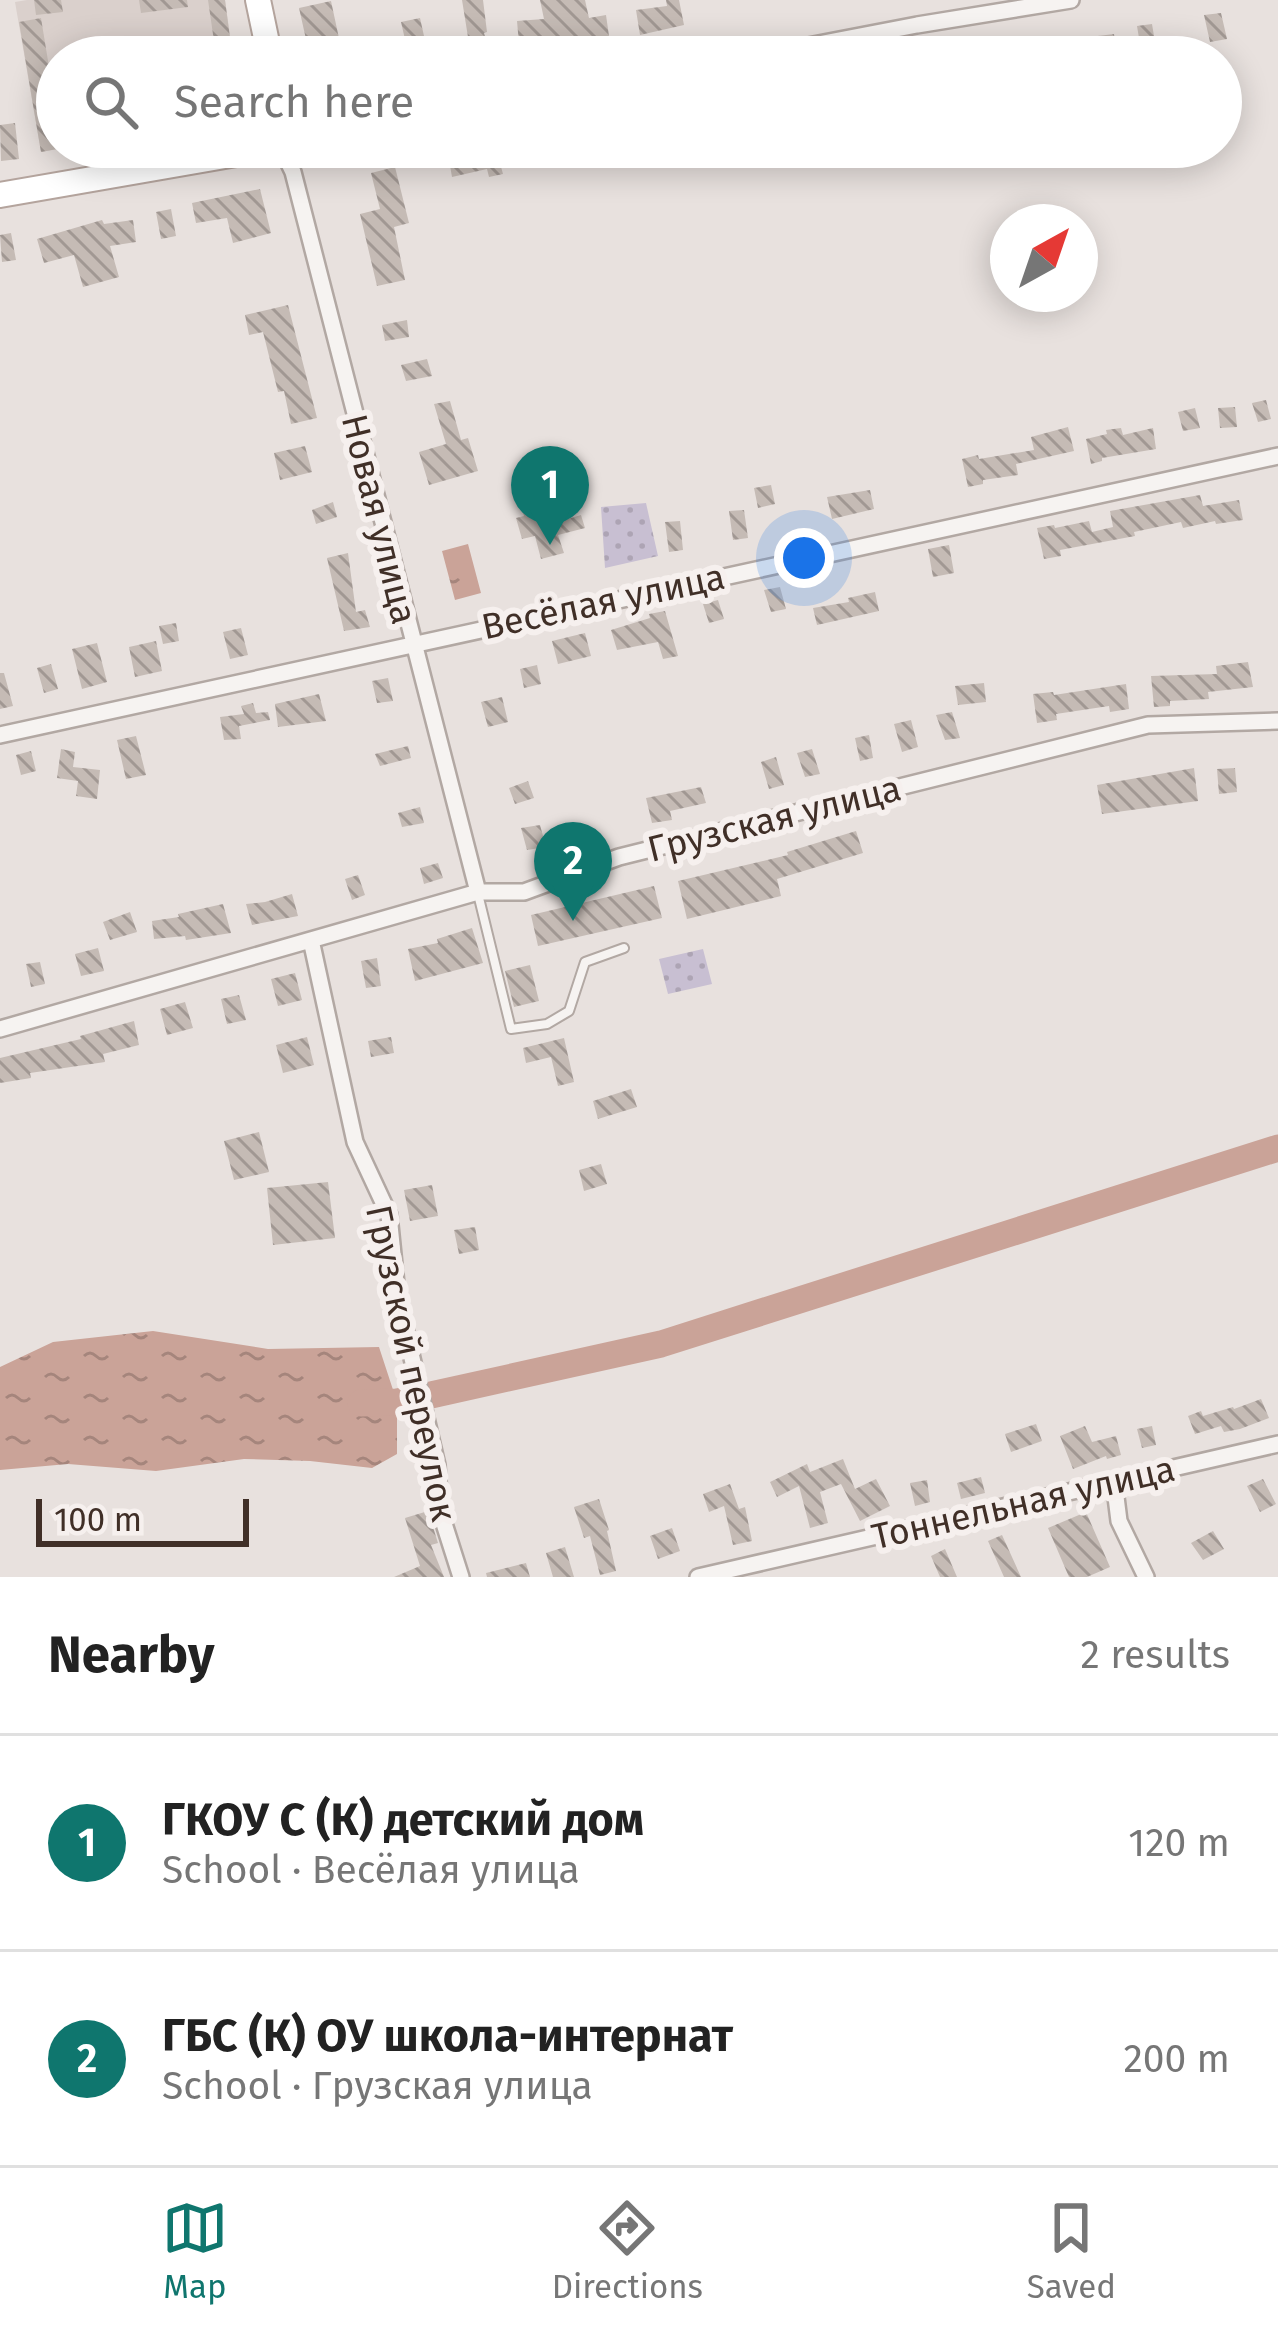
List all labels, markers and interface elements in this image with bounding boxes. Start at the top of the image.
search box [36,36,1242,168]
icon: search [78,69,144,135]
text: Search here [174,75,414,129]
north arrow [990,204,1098,312]
street label: Новая улица [332,410,426,629]
pin: 1 [511,446,589,545]
your location [774,528,834,588]
street label: Весёлая улица [478,555,729,649]
street label: Грузская улица [643,766,905,872]
pin: 2 [534,822,612,921]
street label: Грузской переулок [356,1201,466,1526]
street label: Тоннельная улица [867,1447,1179,1559]
scale bar [36,1493,249,1546]
text: 100 m [54,1500,142,1540]
text: Nearby [48,1624,214,1686]
text: 2 results [1081,1632,1230,1678]
text: ГКОУ С (К) детский дом [162,1793,644,1847]
text: 1 [78,1820,96,1866]
text: 120 m [1128,1820,1230,1866]
text: School · Весёлая улица [162,1847,580,1893]
text: ГБС (К) ОУ школа-интернат [162,2009,733,2063]
text: 2 [77,2036,97,2082]
text: 200 m [1123,2036,1230,2082]
text: School · Грузская улица [162,2063,593,2109]
tab: Map [162,2195,228,2307]
tab: Directions [552,2195,703,2307]
tab: Saved [1027,2195,1116,2307]

